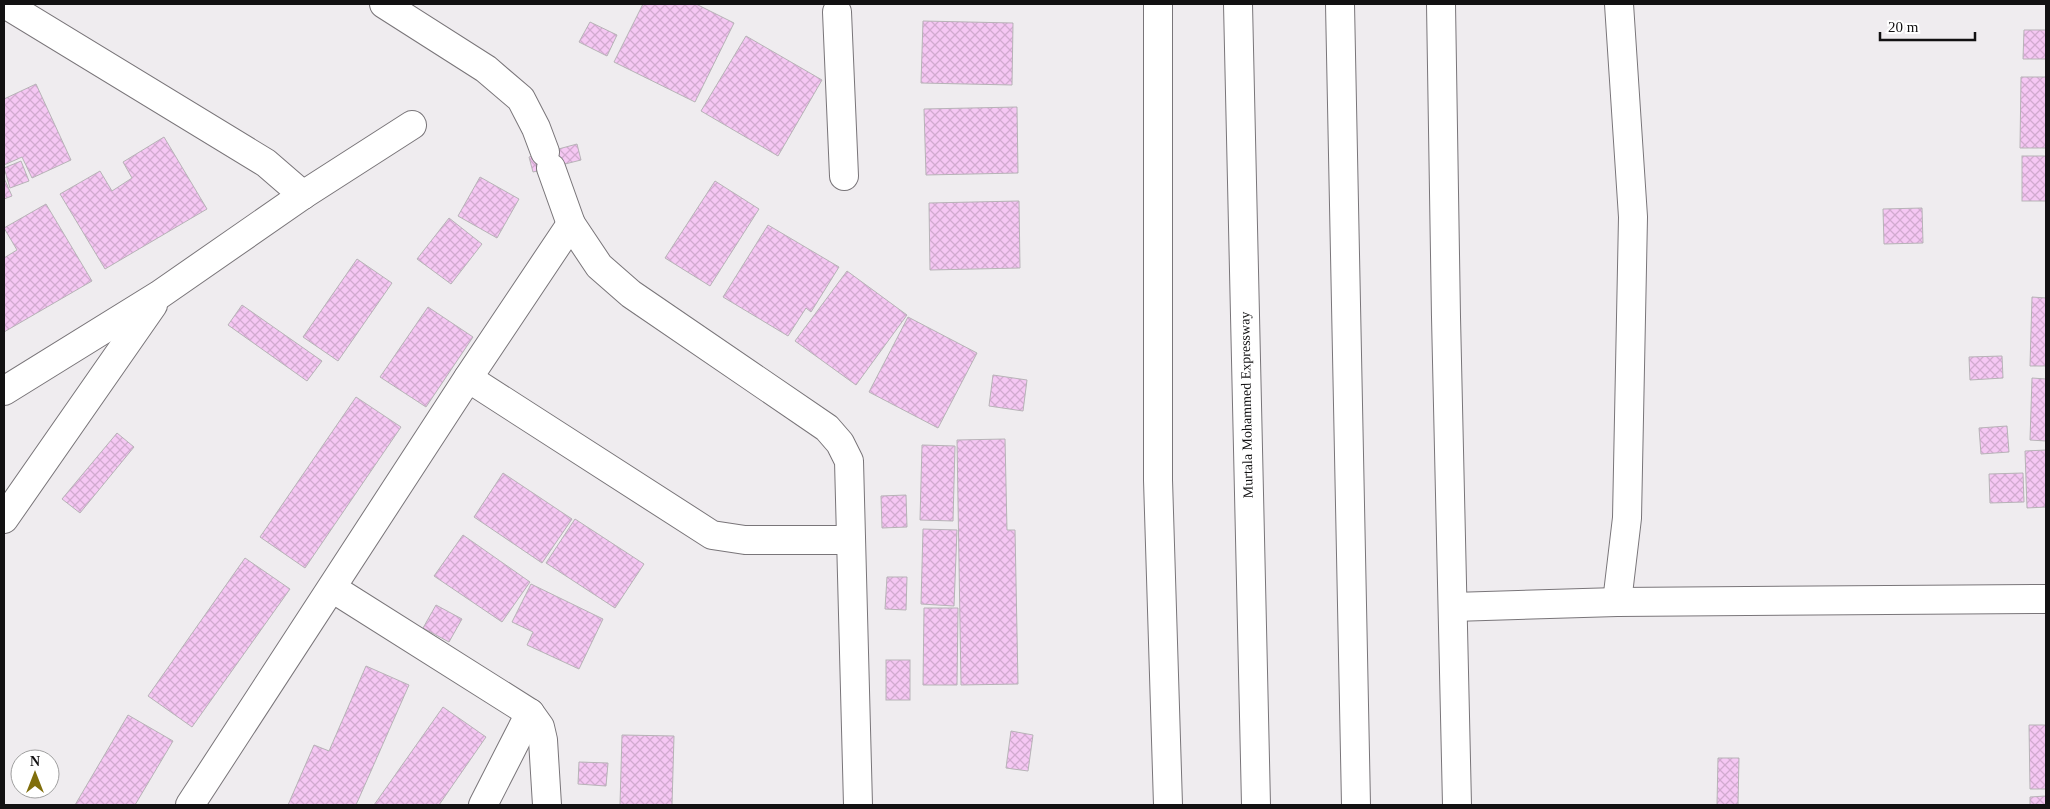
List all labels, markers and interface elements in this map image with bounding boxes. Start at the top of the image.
scale bar [1880,10,1975,42]
text: 20 m [1888,19,1919,35]
street label: Murtala Mohammed Expressway [1237,312,1256,498]
north arrow [10,749,60,799]
text: N [30,754,40,769]

